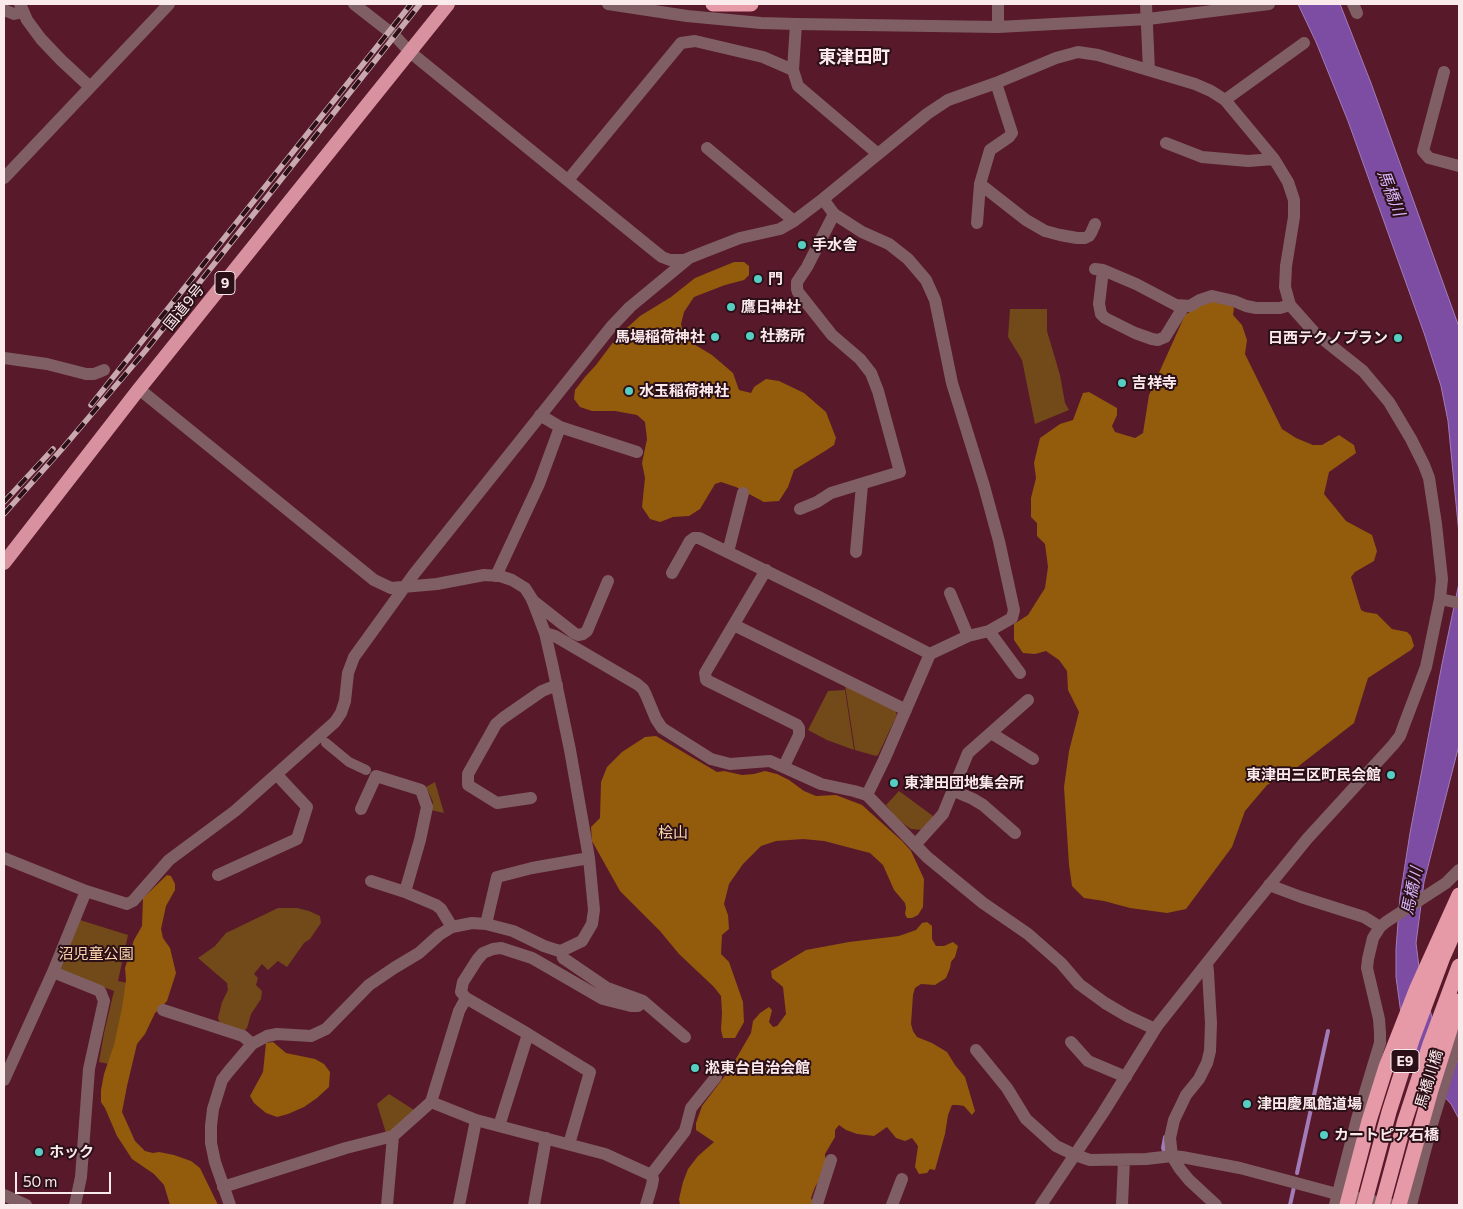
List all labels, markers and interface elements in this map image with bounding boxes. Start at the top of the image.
district label: 東津田町 [818,46,890,68]
water label: 馬橋川 [1373,167,1409,219]
place label: 手水舎 [812,236,857,254]
marker: 手水舎 [796,239,808,251]
place label: 門 [768,270,783,288]
road number: 9 [215,272,235,294]
marker: 門 [752,273,764,285]
street label: 国道9号 [160,280,208,334]
place label: 鷹日神社 [741,298,801,316]
marker: 鷹日神社 [725,301,737,313]
place label: 社務所 [760,327,805,345]
place label: 馬場稲荷神社 [615,328,705,346]
place label: 日西テクノプラン [1268,329,1388,347]
marker: 社務所 [744,330,756,342]
marker: 馬場稲荷神社 [709,331,721,343]
marker: 日西テクノプラン [1392,332,1404,344]
place label: 吉祥寺 [1132,374,1177,392]
marker: 吉祥寺 [1116,377,1128,389]
place label: 水玉稲荷神社 [639,382,729,400]
marker: 水玉稲荷神社 [623,385,635,397]
place label: 東津田三区町民会館 [1246,766,1381,784]
marker: 東津田三区町民会館 [1385,769,1397,781]
place label: 東津田団地集会所 [904,774,1024,792]
marker: 東津田団地集会所 [888,777,900,789]
park label: 桧山 [658,824,688,842]
water label: 馬橋川 [1398,866,1426,916]
park label: 沼児童公園 [59,945,133,963]
street label: 馬橋川橋 [1412,1048,1446,1110]
road number: E9 [1391,1050,1419,1072]
place label: 淞東台自治会館 [705,1059,810,1077]
marker: 淞東台自治会館 [689,1062,701,1074]
place label: 津田慶風館道場 [1257,1095,1362,1113]
marker: 津田慶風館道場 [1241,1098,1253,1110]
place label: カートピア石橋 [1334,1126,1439,1144]
marker: カートピア石橋 [1318,1129,1330,1141]
place label: ホック [49,1143,94,1161]
marker: ホック [33,1146,45,1158]
scale bar [18,1162,114,1194]
text: 50 m [23,1172,57,1190]

